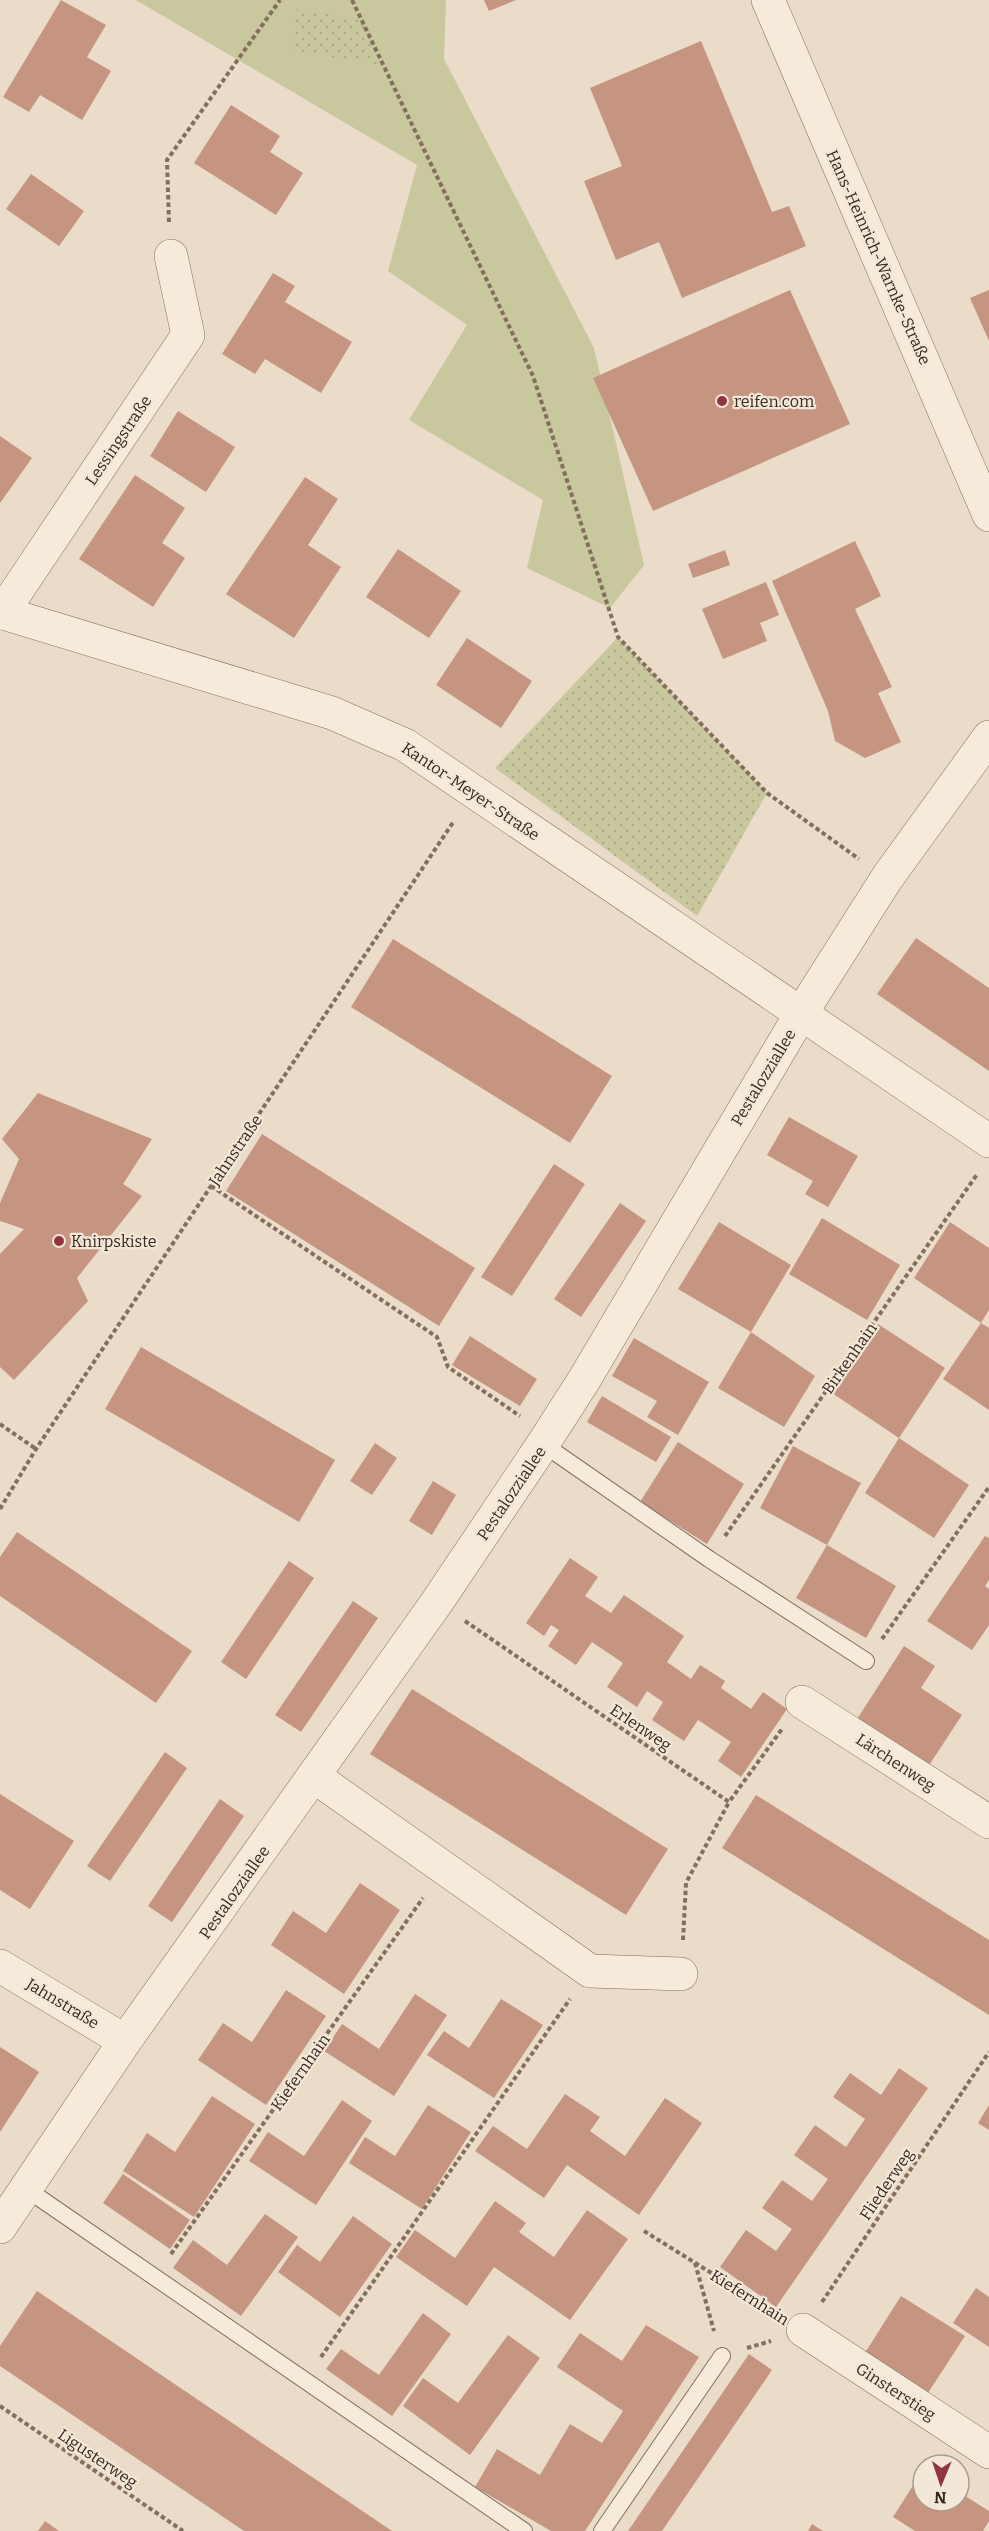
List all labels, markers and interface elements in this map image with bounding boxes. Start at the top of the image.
street label: Hans-Heinrich-Warnke-Straße [822,147,935,368]
street label: Lessingstraße [81,392,155,489]
place label: reifen.com [734,392,814,411]
marker: reifen.com [715,394,729,408]
street label: Kantor-Meyer-Straße [398,738,543,845]
street label: Pestalozziallee [727,1026,800,1129]
street label: Jahnstraße [204,1111,266,1190]
place label: Knirpskiste [71,1232,157,1251]
marker: Knirpskiste [52,1234,66,1248]
street label: Birkenhain [818,1319,881,1398]
street label: Pestalozziallee [473,1443,550,1544]
street label: Erlenweg [606,1700,675,1755]
street label: Lärchenweg [853,1730,939,1795]
street label: Pestalozziallee [195,1842,274,1942]
street label: Jahnstraße [22,1974,103,2033]
street label: Kiefernhain [267,2030,334,2114]
street label: Fliederweg [855,2145,917,2224]
street label: Kiefernhain [707,2266,793,2329]
street label: Ginsterstieg [852,2359,939,2424]
street label: Ligusterweg [54,2425,141,2492]
north arrow [911,2453,971,2513]
text: N [934,2488,947,2507]

